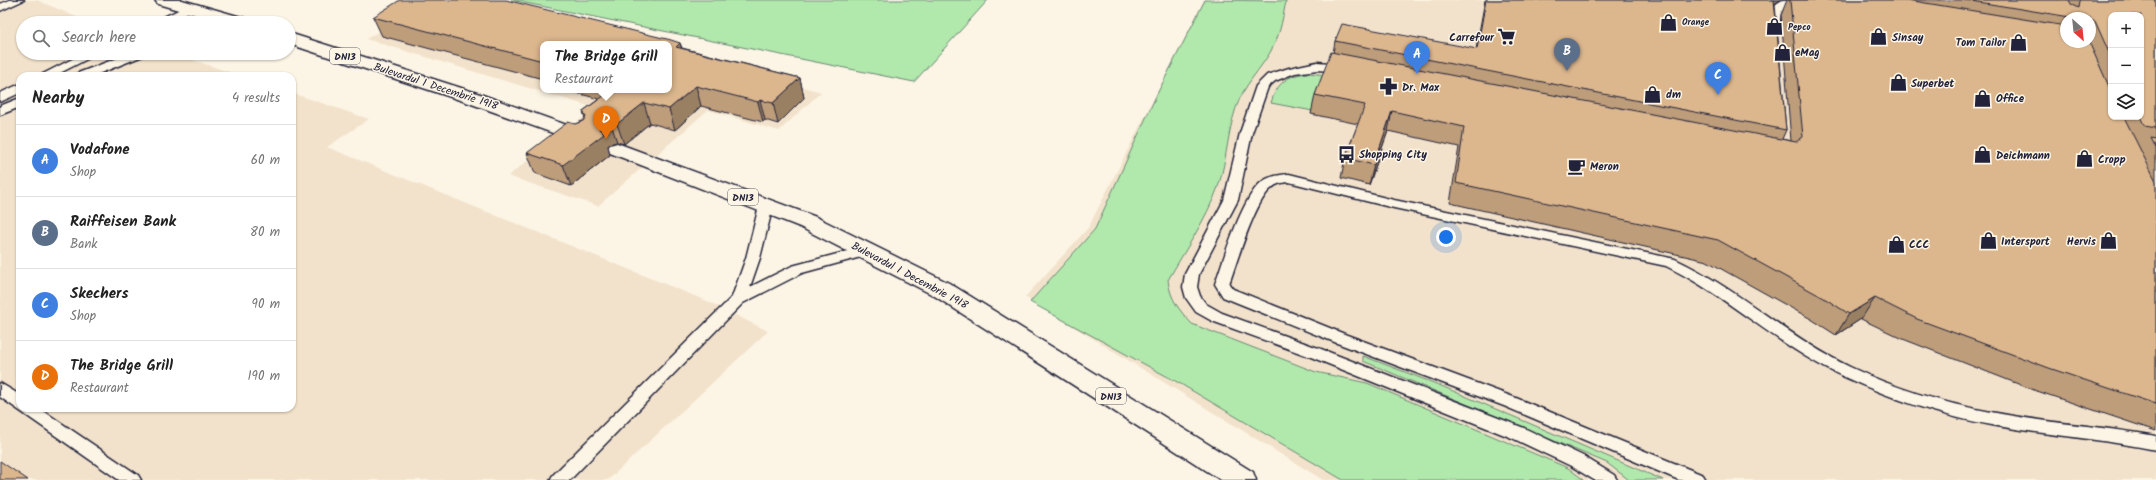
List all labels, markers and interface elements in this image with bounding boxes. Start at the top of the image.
shop icon: Orange [1659,12,1679,32]
north arrow [2060,12,2096,48]
map controls [2108,12,2144,120]
button: + [2108,12,2144,48]
place label: Orange [1682,15,1710,30]
search box [16,16,296,60]
shop icon: Pepco [1765,17,1785,37]
place label: Pepco [1788,20,1811,35]
text: Search here [62,26,136,50]
icon: search [30,27,52,49]
supermarket icon: Carrefour [1497,27,1517,47]
shop icon: Sinsay [1869,27,1889,47]
place label: Carrefour [1449,29,1495,47]
place label: Sinsay [1892,29,1924,47]
shop icon: Tom Tailor [2009,32,2029,52]
place label: Tom Tailor [1955,34,2007,52]
pin: B [1554,38,1580,71]
popup [540,41,672,93]
pin: A [1404,41,1430,74]
shop icon: eMag [1772,42,1792,62]
place label: eMag [1795,44,1820,62]
text: The Bridge Grill [554,45,658,69]
road number: DN13 [330,48,360,64]
button: − [2108,48,2144,84]
street label: Bulevardul 1 Decembrie 1918 [371,58,501,116]
pin: C [1705,62,1731,95]
text: Restaurant [554,69,613,90]
shop icon: Superbet [1888,73,1908,93]
place label: Superbet [1911,75,1955,93]
pharmacy icon: Dr. Max [1379,77,1399,97]
place label: Dr. Max [1402,79,1440,97]
shop icon: dm [1643,84,1663,104]
button: layers [2108,84,2144,120]
text: Nearby [32,85,84,112]
place label: dm [1666,86,1681,104]
text: 4 results [232,88,280,109]
shop icon: Office [1973,88,1993,108]
place label: Office [1996,90,2025,108]
pin: D [593,106,619,139]
text: Vodafone [70,138,130,162]
bus stop icon: Shopping City [1336,144,1356,164]
shop icon: Deichmann [1973,145,1993,165]
place label: Shopping City [1359,146,1427,164]
place label: Deichmann [1996,147,2050,165]
shop icon: Cropp [2075,149,2095,169]
text: A [41,150,49,171]
text: 60 m [251,150,280,171]
place label: Cropp [2098,151,2126,169]
cafe icon: Meron [1567,156,1587,176]
place label: Meron [1590,158,1619,176]
text: Shop [70,162,96,183]
road number: DN13 [728,189,758,205]
text: Raiffeisen Bank [70,210,176,234]
text: B [41,222,49,243]
text: 80 m [250,222,280,243]
your location [1436,227,1456,247]
shop icon: Intersport [1978,231,1998,251]
shop icon: Hervis [2099,231,2119,251]
place label: Intersport [2001,233,2051,251]
place label: Hervis [2067,233,2097,251]
text: Bank [70,234,97,255]
shop icon: CCC [1886,234,1906,254]
place label: CCC [1909,236,1930,254]
street label: Bulevardul 1 Decembrie 1918 [848,237,972,315]
text: Skechers [70,282,129,306]
text: C [41,294,49,315]
text: 90 m [252,294,280,315]
text: Shop [70,306,96,327]
text: The Bridge Grill [70,354,173,378]
text: D [41,366,49,387]
text: 190 m [248,366,280,387]
text: Restaurant [70,378,129,399]
road number: DN13 [1096,388,1126,404]

